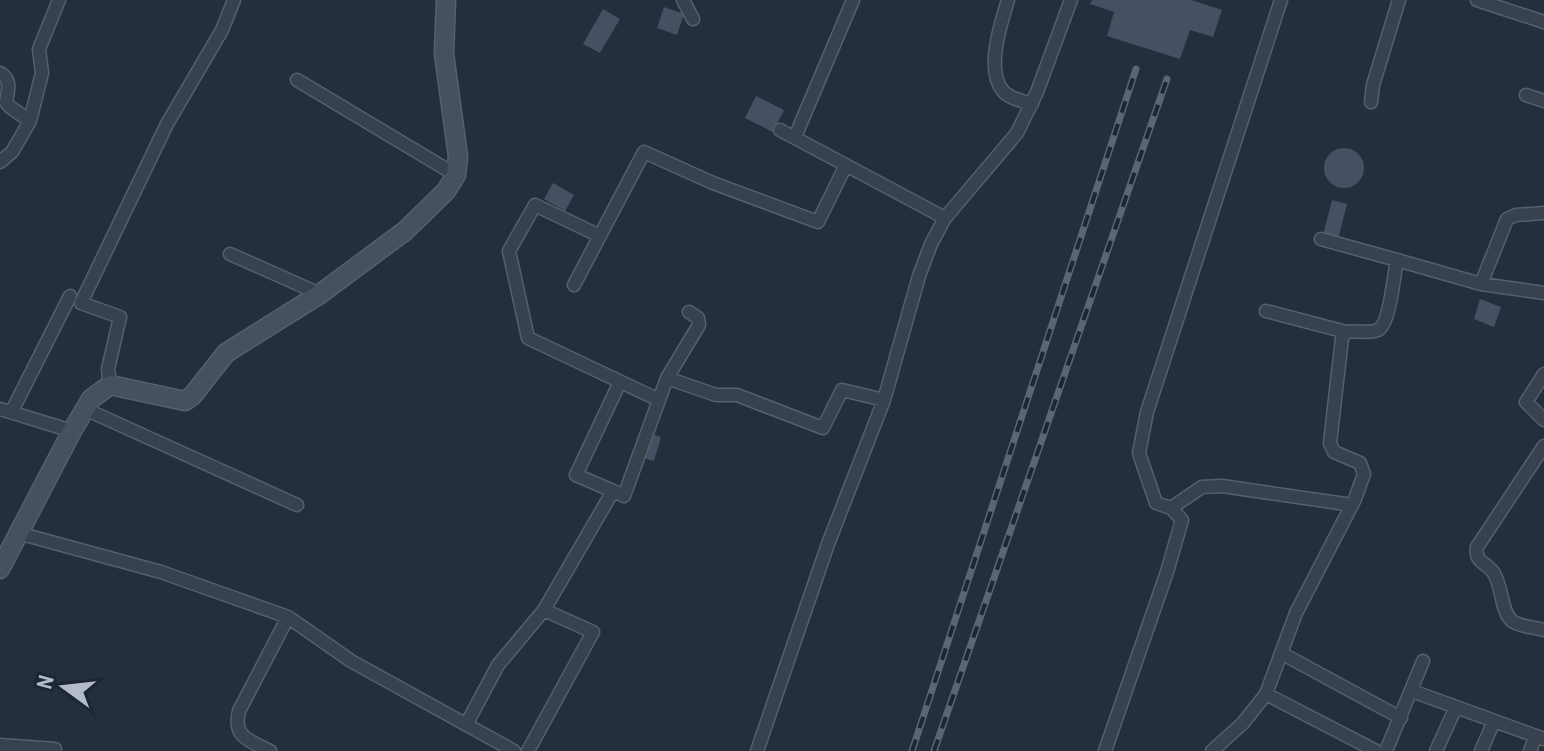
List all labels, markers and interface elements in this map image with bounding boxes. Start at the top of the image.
north arrow [24,647,104,727]
text: N [29,672,61,692]

